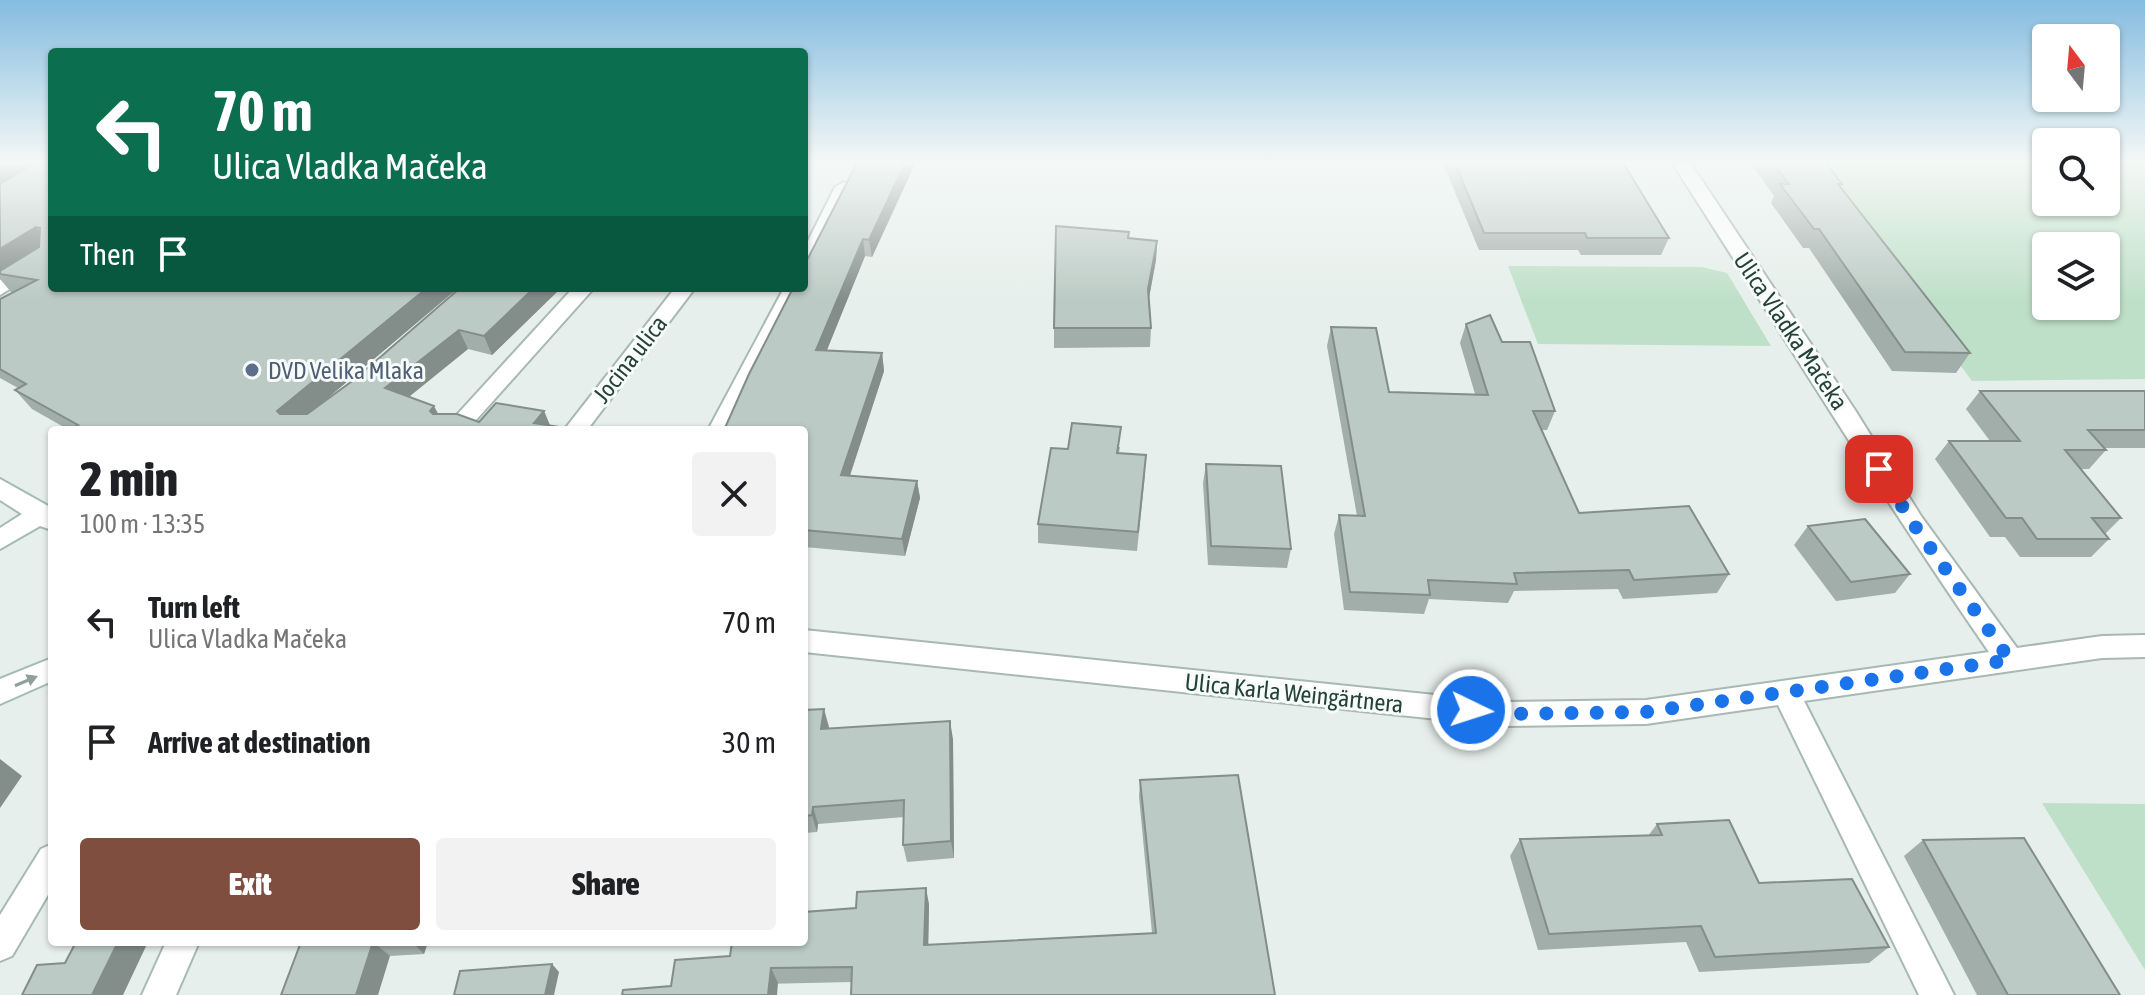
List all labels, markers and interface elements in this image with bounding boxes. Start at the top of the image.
north arrow [2032,24,2120,112]
map controls [2032,24,2120,320]
text: 70 m [212,79,313,143]
icon: left [80,80,184,184]
button: search [2032,128,2120,216]
text: Ulica Vladka Mačeka [212,145,488,187]
icon: arrive [151,232,195,276]
button: layers [2032,232,2120,320]
text: Then [80,237,135,271]
street label: Ulica Vladka Mačeka [1728,247,1854,415]
street label: Jocina ulica [588,310,672,408]
place label: DVD Velika Mlaka [268,357,424,384]
marker: DVD Velika Mlaka [243,361,261,379]
pin [1845,435,1913,503]
icon: arrive [1857,447,1901,491]
text: 2 min [80,451,178,506]
button: close [692,452,776,536]
text: 100 m · 13:35 [80,509,205,539]
text: Turn left [148,590,240,624]
icon: left [80,600,124,644]
text: 70 m [722,605,776,639]
text: Ulica Vladka Mačeka [148,624,347,654]
street label: Ulica Karla Weingärtnera [1183,668,1405,718]
position arrow [1429,668,1513,752]
one-way arrow [14,675,38,688]
icon: arrive [80,720,124,764]
text: Arrive at destination [148,725,370,759]
text: 30 m [722,725,776,759]
button: Exit [80,838,420,930]
button: Share [436,838,776,930]

